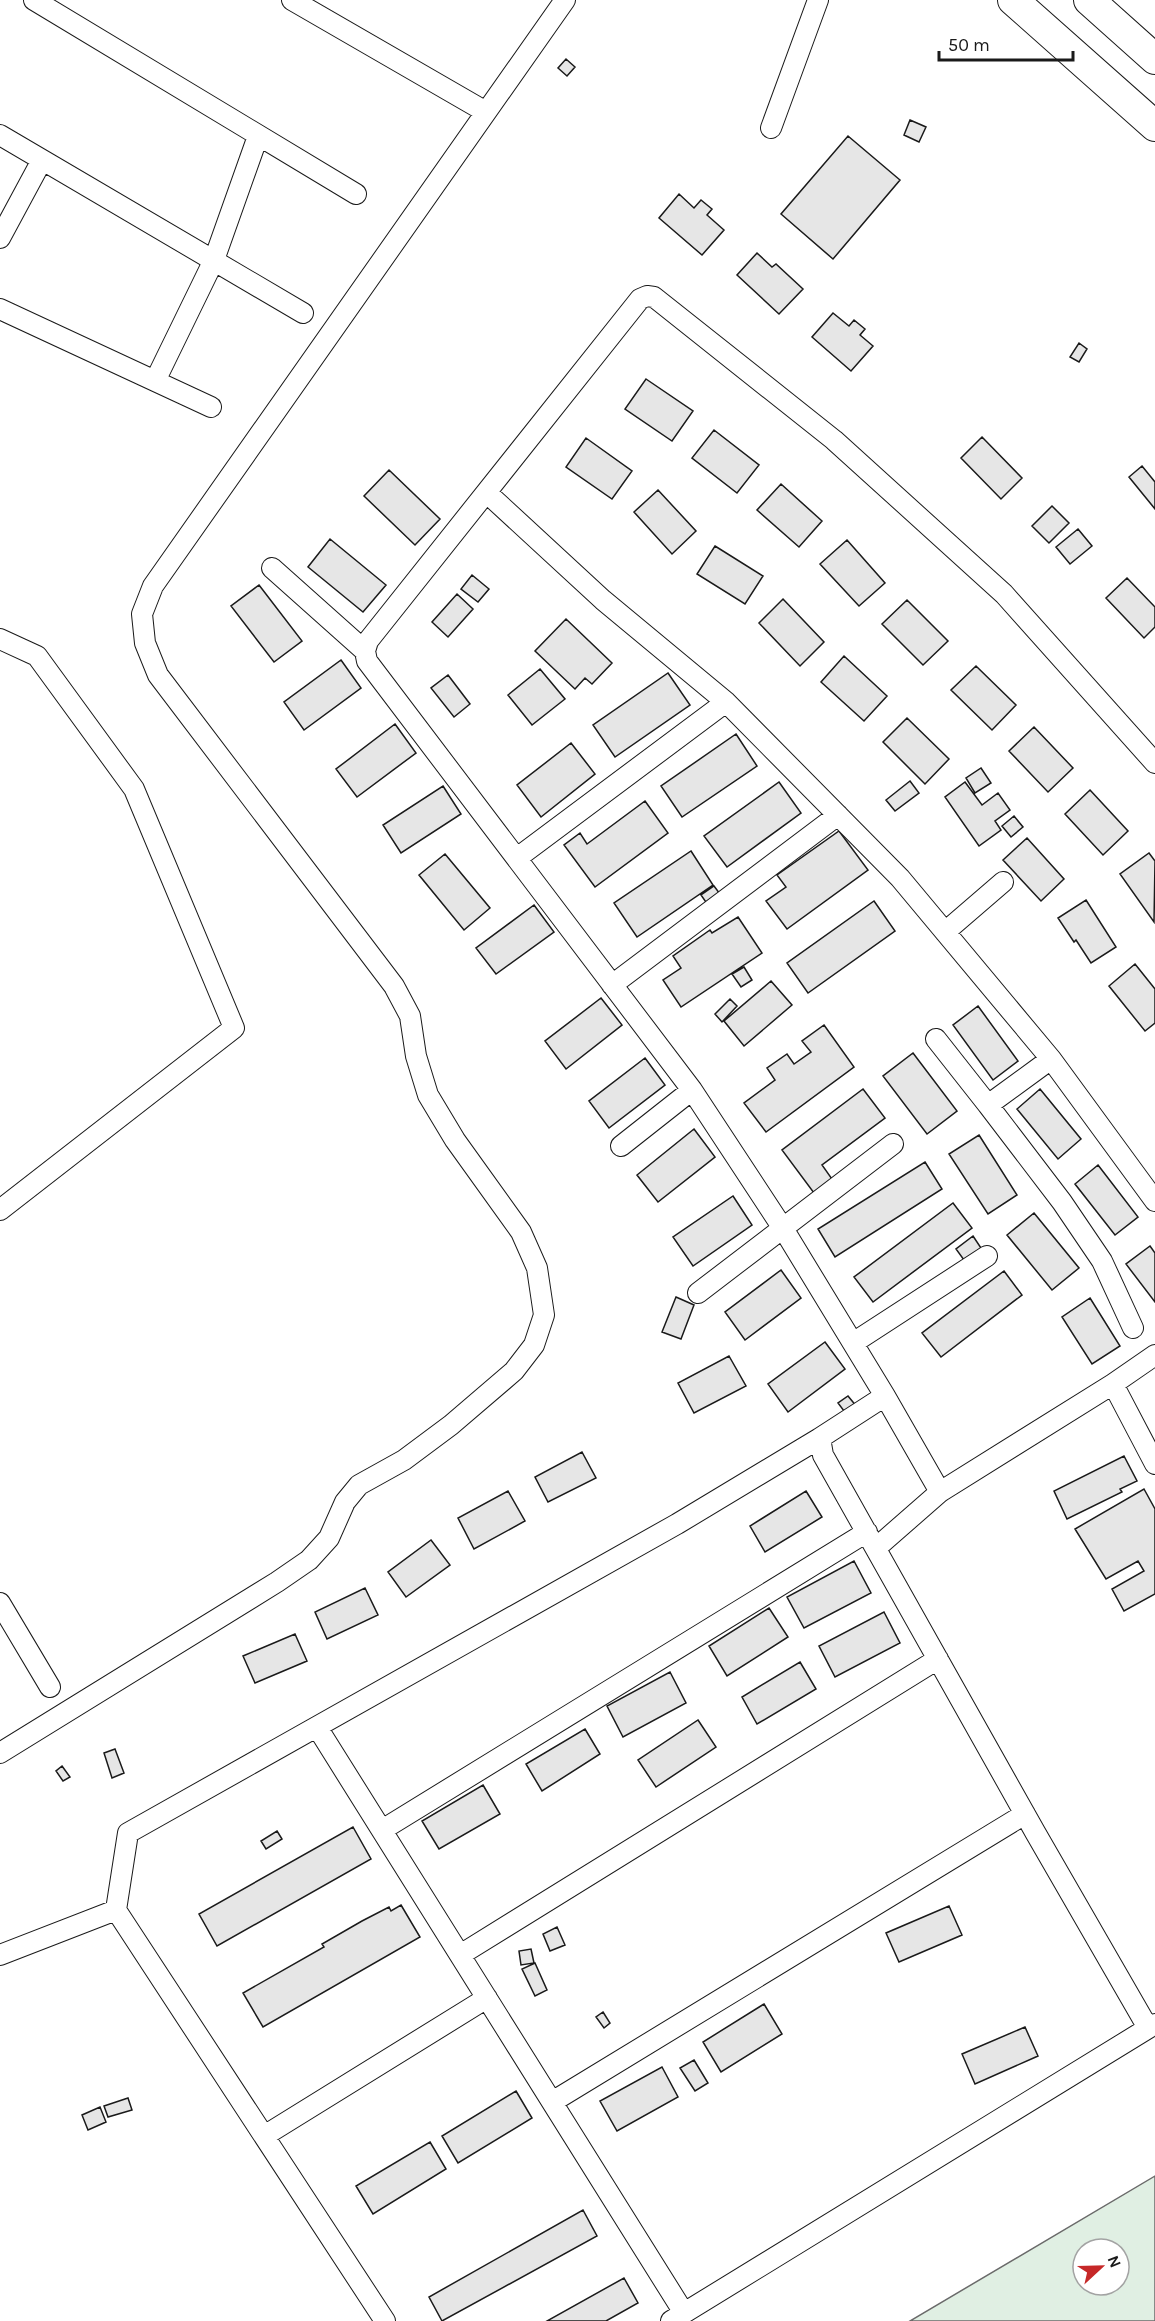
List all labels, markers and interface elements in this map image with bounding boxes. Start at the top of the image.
scale bar [939,24,1072,62]
text: 50 m [948,34,990,56]
north arrow [1071,2237,1131,2297]
text: N [1103,2253,1125,2270]

